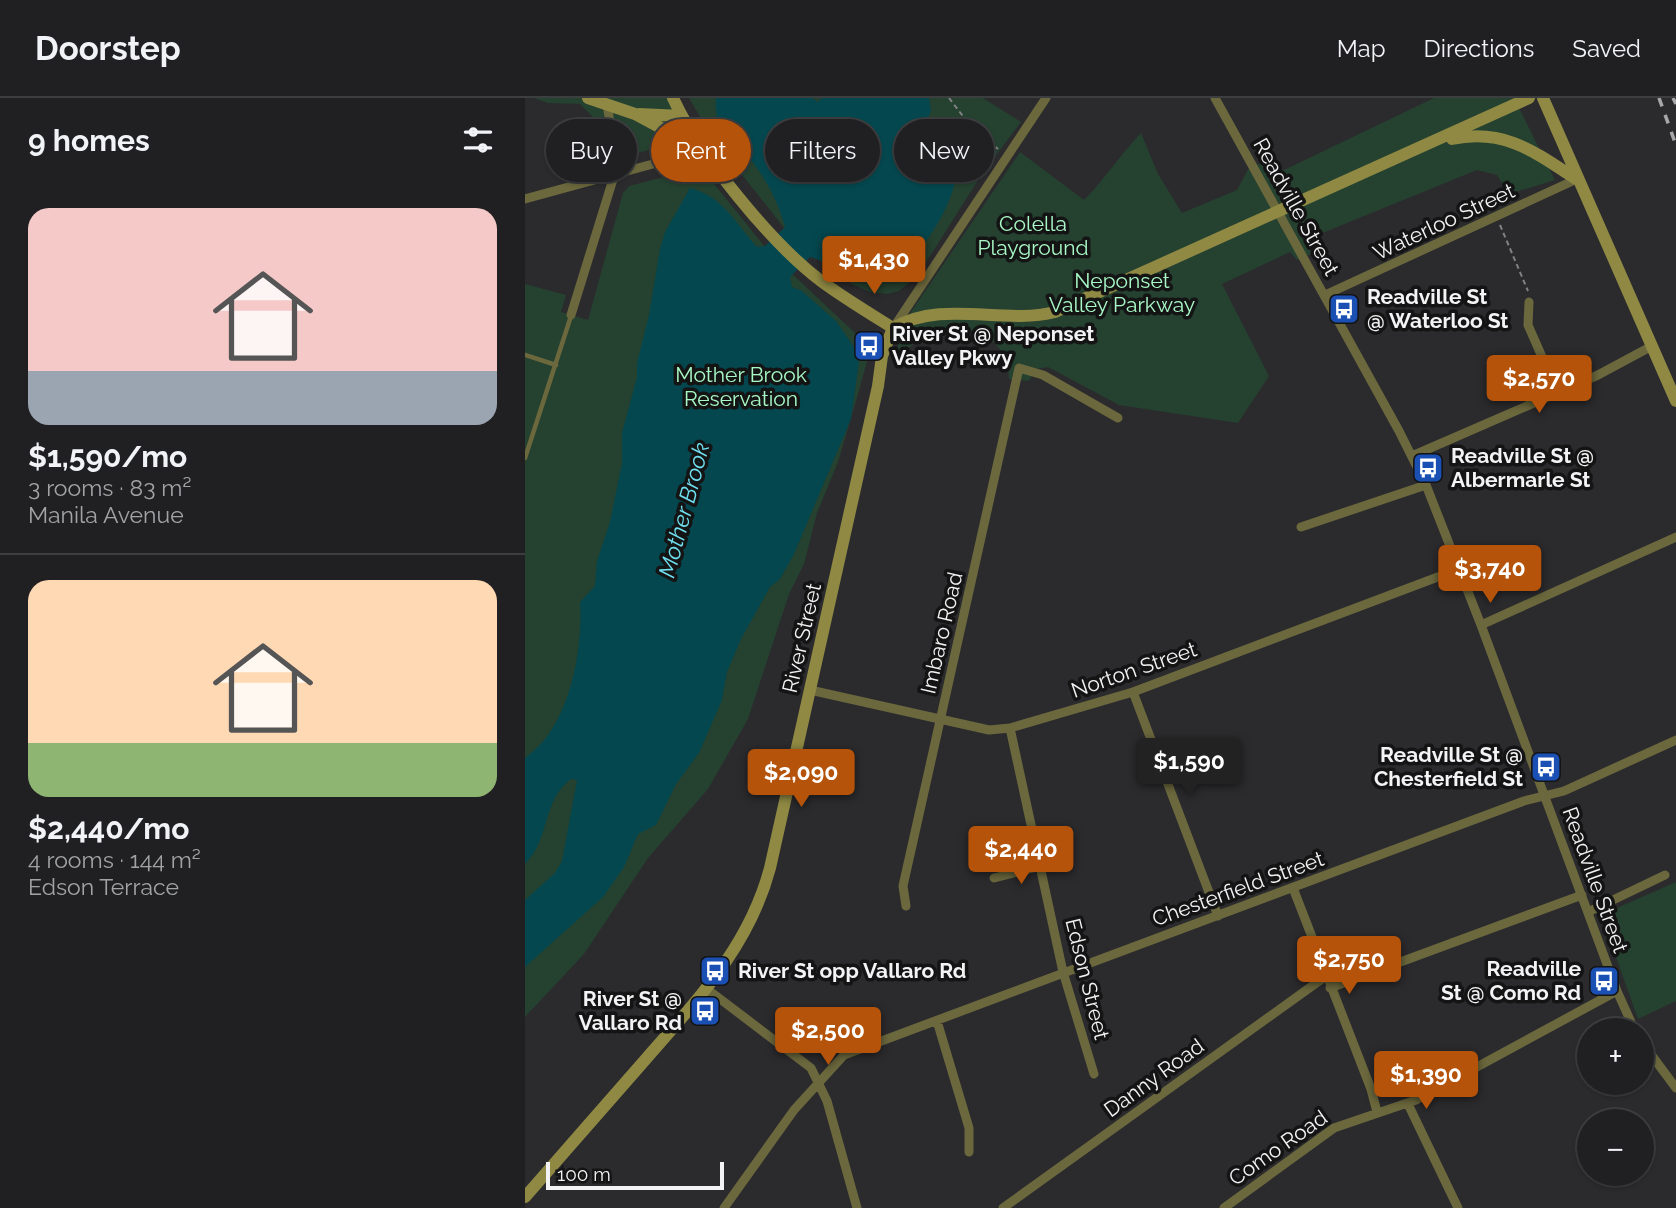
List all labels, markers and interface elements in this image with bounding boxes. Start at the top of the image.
text: Doorstep [35,29,181,68]
text: Map [1337,34,1386,63]
text: Directions [1424,34,1534,63]
text: Saved [1572,34,1641,63]
chip: Buy [546,119,637,182]
chip: Rent [651,119,751,182]
chip: Filters [765,119,880,182]
chip: New [894,119,994,182]
icon: filters [459,121,497,159]
text: 9 homes [28,123,150,158]
street label: Readville Street [1248,134,1345,280]
street label: Waterloo Street [1369,178,1518,265]
park label: Colella Playground [977,211,1089,260]
pin: $1,430 [817,236,931,296]
text: $1,430 [838,245,910,272]
icon: home [200,253,326,379]
park label: Neponset Valley Parkway [1049,268,1195,317]
place label: Readville St @ Waterloo St [1367,284,1508,333]
bus stop icon: Readville St @ Waterloo St [1327,292,1361,326]
place label: River St @ Neponset Valley Pkwy [892,321,1094,370]
bus stop icon: River St @ Neponset Valley Pkwy [852,329,886,363]
pin: $2,570 [1482,356,1596,415]
park label: Mother Brook Reservation [675,362,807,411]
text: $2,570 [1503,364,1575,391]
text: $1,590/mo [28,439,187,474]
water label: Mother Brook [653,439,715,580]
place label: Readville St @ Albermarle St [1451,443,1594,492]
bus stop icon: Readville St @ Albermarle St [1411,451,1445,485]
text: 3 rooms · 83 m² [28,474,191,501]
text: Manila Avenue [28,501,184,528]
pin: $3,740 [1433,546,1547,605]
text: $3,740 [1454,554,1526,581]
street label: Imbaro Road [915,570,968,696]
street label: River Street [777,581,826,695]
icon: home [200,625,326,751]
street label: Norton Street [1068,636,1200,703]
pin: $1,590 [1132,738,1246,798]
place label: Readville St @ Chesterfield St [1374,742,1523,791]
text: $1,590 [1153,747,1225,774]
pin: $2,090 [744,750,858,809]
bus stop icon: Readville St @ Chesterfield St [1529,750,1563,784]
text: $2,090 [764,758,838,785]
street label: Readville Street [1558,804,1633,956]
text: $2,440/mo [28,811,189,846]
pin: $2,440 [964,826,1078,886]
text: $2,440 [984,835,1058,862]
text: 4 rooms · 144 m² [28,846,201,873]
street label: Chesterfield Street [1149,846,1327,931]
text: Edson Terrace [28,873,179,900]
street label: Edson Street [1060,916,1115,1042]
pin: $2,750 [1292,936,1406,996]
text: $2,750 [1313,945,1385,972]
bus stop icon: River St opp Vallaro Rd [698,954,732,988]
place label: Readville St @ Como Rd [1441,956,1581,1005]
place label: River St opp Vallaro Rd [738,958,966,983]
bus stop icon: Readville St @ Como Rd [1587,964,1621,998]
place label: River St @ Vallaro Rd [579,986,682,1035]
bus stop icon: River St @ Vallaro Rd [688,994,722,1028]
pin: $2,500 [771,1007,885,1067]
text: $2,500 [791,1016,865,1043]
map controls [1577,1018,1654,1186]
button: + [1577,1018,1654,1095]
street label: Danny Road [1099,1033,1208,1122]
pin: $1,390 [1369,1052,1483,1111]
text: $1,390 [1390,1060,1462,1087]
street label: Como Road [1224,1105,1332,1191]
button: − [1577,1109,1654,1186]
scale bar [546,1159,725,1191]
text: 100 m [557,1163,611,1185]

